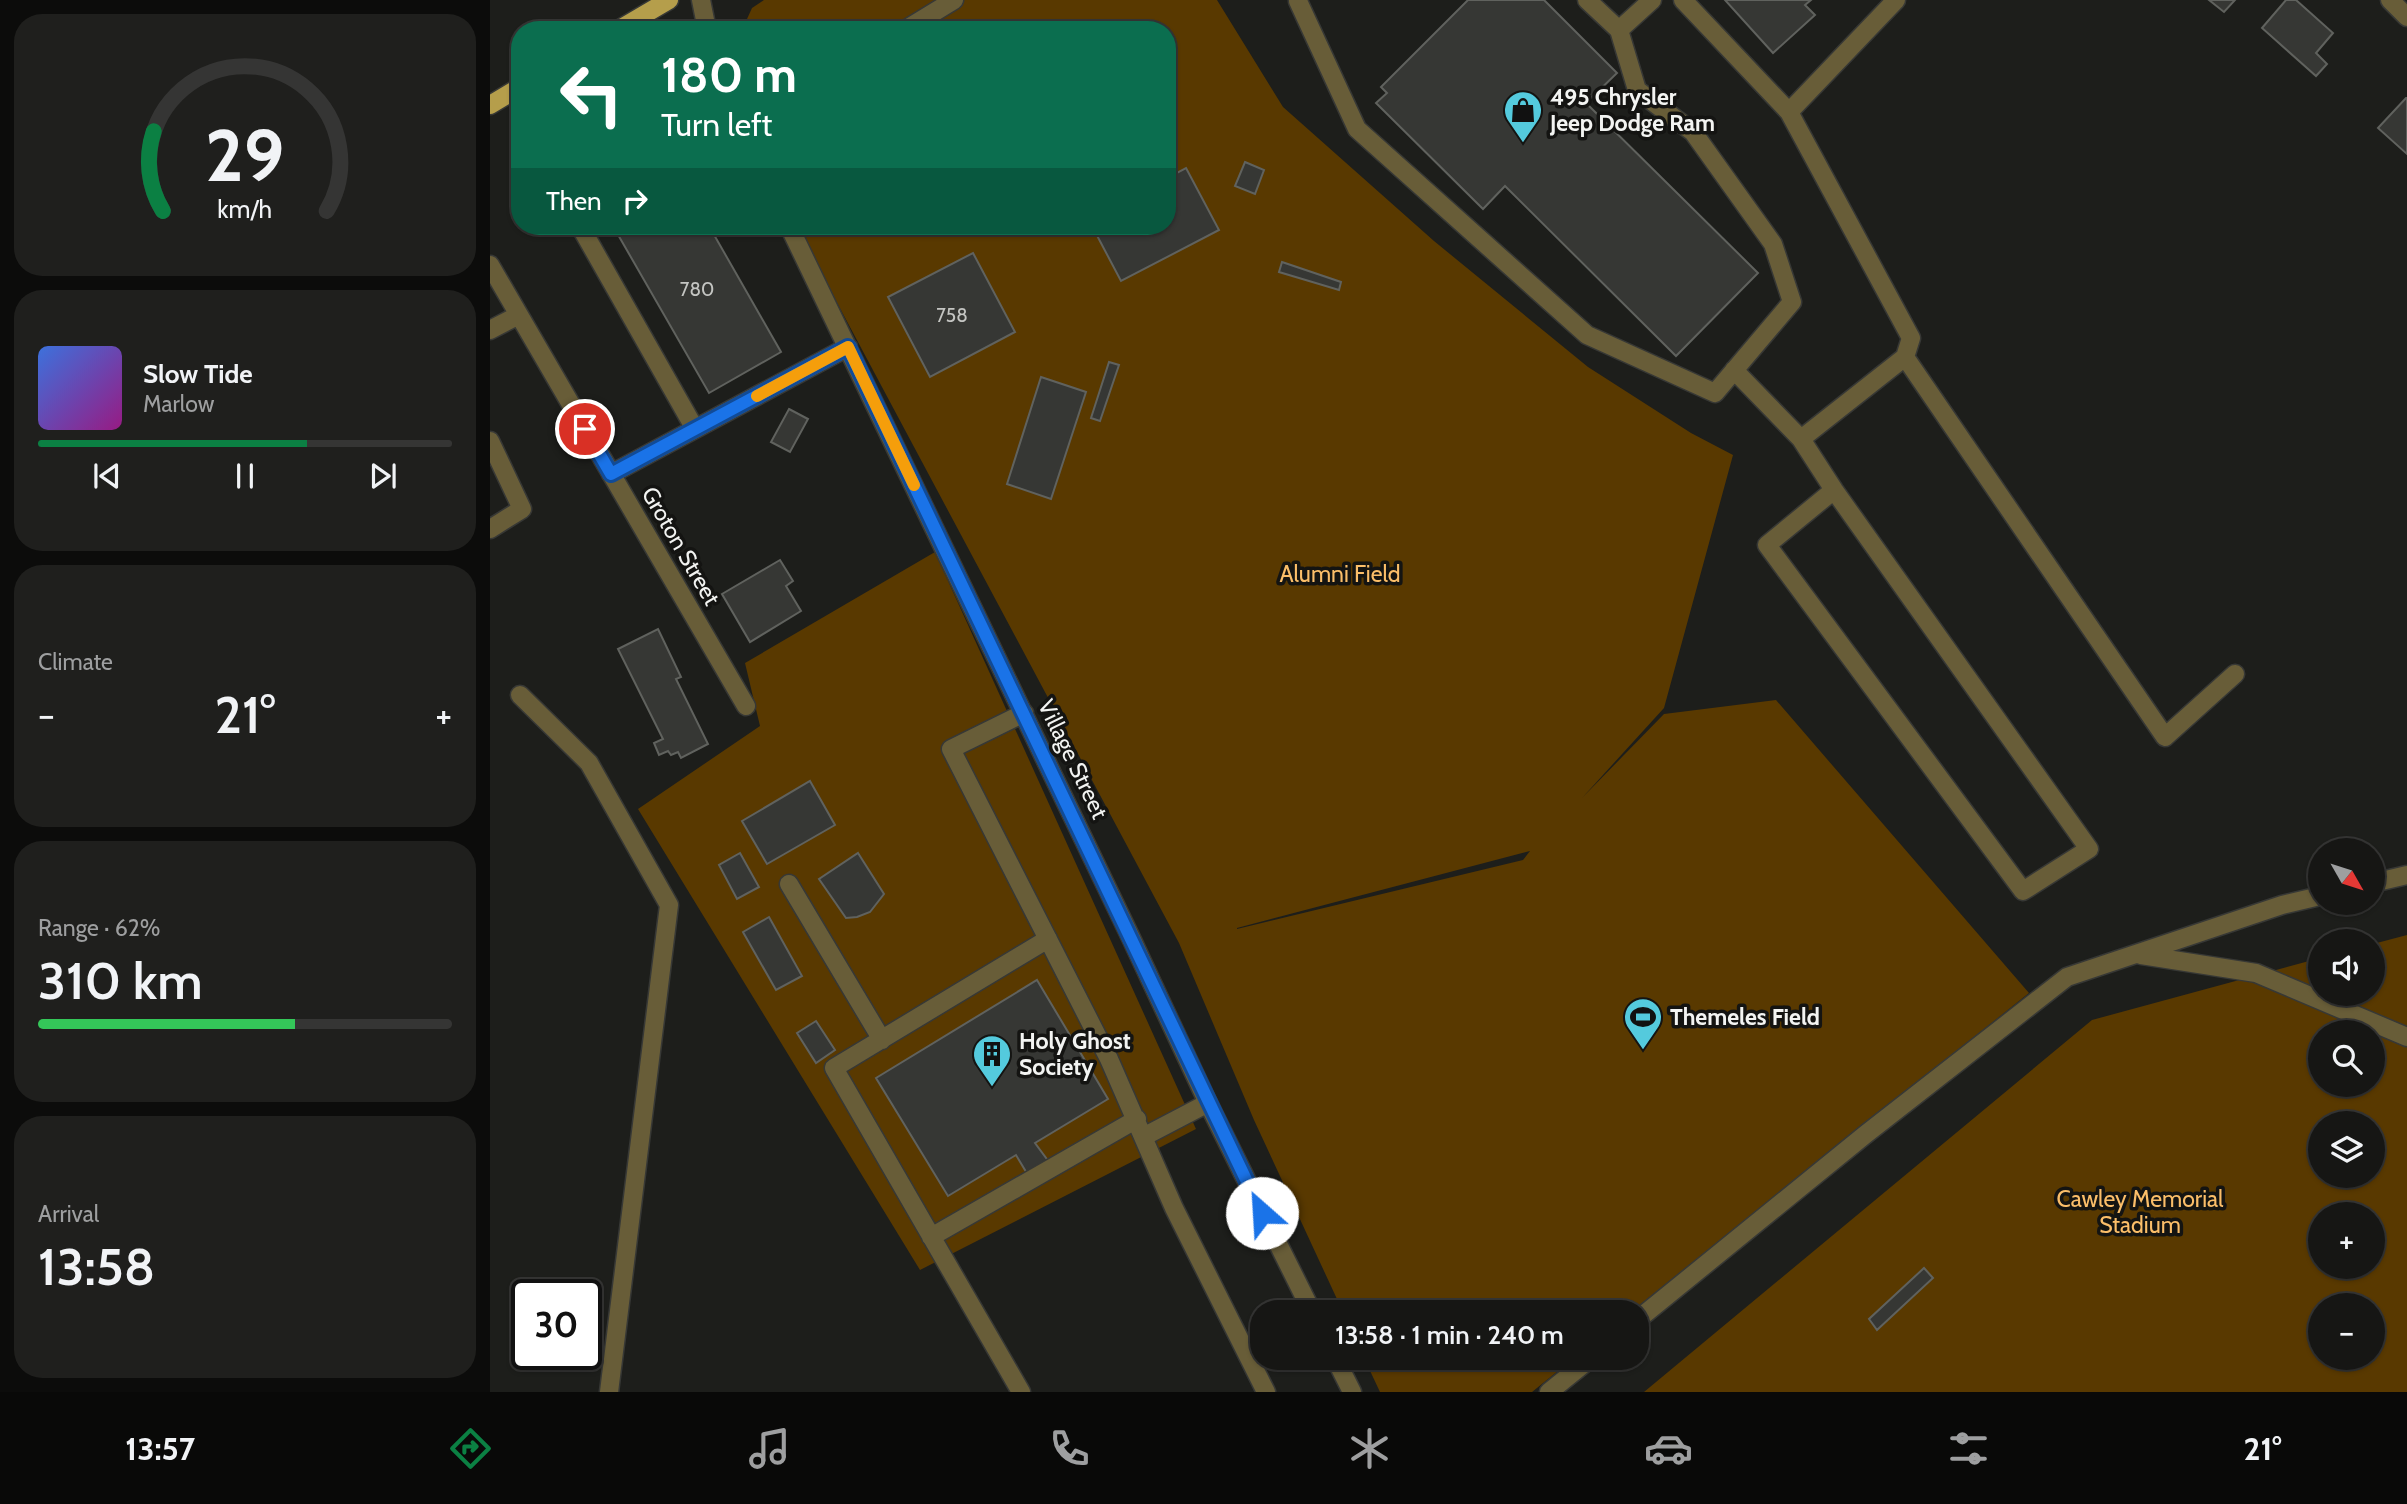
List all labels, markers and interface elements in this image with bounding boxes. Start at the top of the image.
text: 180 m [661,45,797,104]
icon: left [546,49,637,140]
place label: 495 Chrysler Jeep Dodge Ram [1549,83,1715,137]
shop icon: 495 Chrysler Jeep Dodge Ram [1502,89,1544,144]
text: Turn left [661,105,772,144]
text: 29 [205,111,285,199]
icon: right [616,182,654,220]
text: Then [546,185,602,217]
text: km/h [218,194,272,224]
house number: 780 [680,278,714,301]
house number: 758 [936,304,968,327]
text: Slow Tide [143,358,253,390]
text: Marlow [143,390,214,418]
pin [555,399,615,459]
icon: arrive [566,410,604,448]
icon: previous [88,457,126,495]
icon: pause [226,457,264,495]
icon: next [364,457,402,495]
street label: Groton Street [636,482,726,610]
park label: Alumni Field [1279,560,1401,588]
text: Climate [38,648,113,676]
text: 21° [215,683,275,746]
text: − [38,691,55,738]
text: + [435,691,452,738]
street label: Village Street [1032,695,1114,823]
north arrow [2308,838,2385,915]
map controls [2308,838,2385,1370]
text: Range · 62% [38,914,161,942]
button: sound [2308,929,2385,1006]
text: 310 km [38,949,203,1012]
sports icon: Themeles Field [1622,996,1664,1051]
place label: Themeles Field [1670,1003,1820,1031]
button: search [2308,1020,2385,1097]
place label: Holy Ghost Society [1019,1027,1131,1081]
building icon: Holy Ghost Society [971,1033,1013,1088]
button: layers [2308,1111,2385,1188]
position arrow [1225,1176,1299,1250]
park label: Cawley Memorial Stadium [2057,1185,2224,1239]
text: Arrival [38,1200,99,1228]
button: + [2308,1202,2385,1279]
text: 13:58 [38,1235,155,1298]
speed limit sign: 30 [511,1279,602,1370]
button: − [2308,1293,2385,1370]
text: 13:58 · 1 min · 240 m [1335,1319,1564,1351]
icon: directions [446,1424,495,1473]
icon: music [745,1424,794,1473]
icon: phone [1045,1424,1094,1473]
icon: climate [1345,1424,1394,1473]
icon: car [1644,1424,1693,1473]
icon: filters [1944,1424,1993,1473]
text: 13:57 [125,1429,195,1468]
text: 21° [2244,1429,2282,1468]

